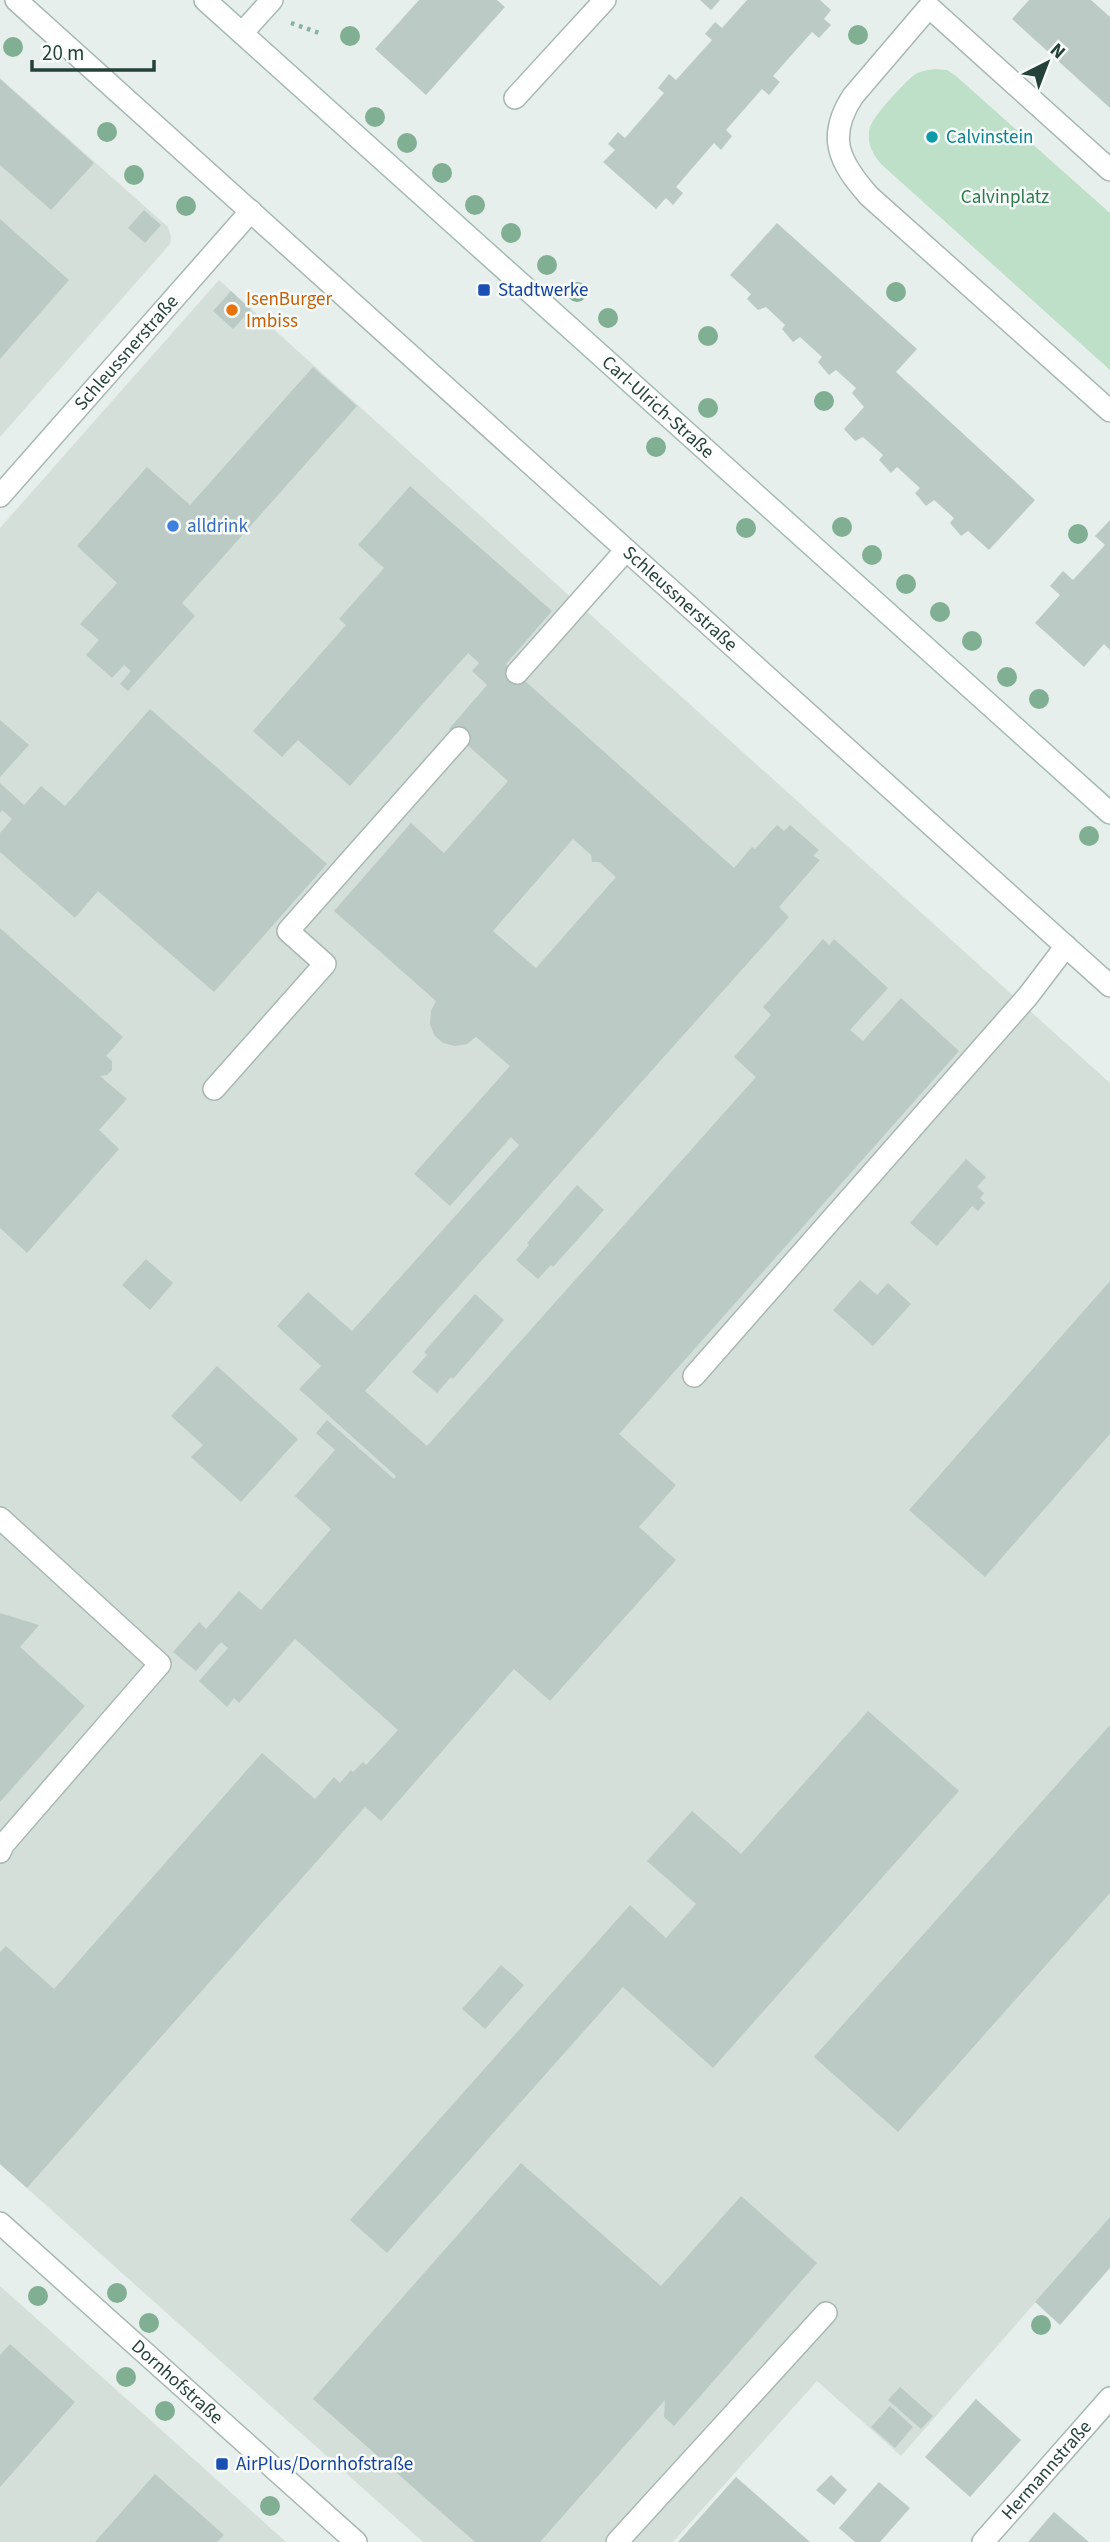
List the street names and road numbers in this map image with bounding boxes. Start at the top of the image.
street label: Schleussnerstraße [68,289,185,416]
street label: Carl-Ulrich-Straße [596,349,720,465]
street label: Schleussnerstraße [617,540,743,658]
street label: Dornhofstraße [125,2333,229,2430]
street label: Hermannstraße [995,2414,1098,2526]

